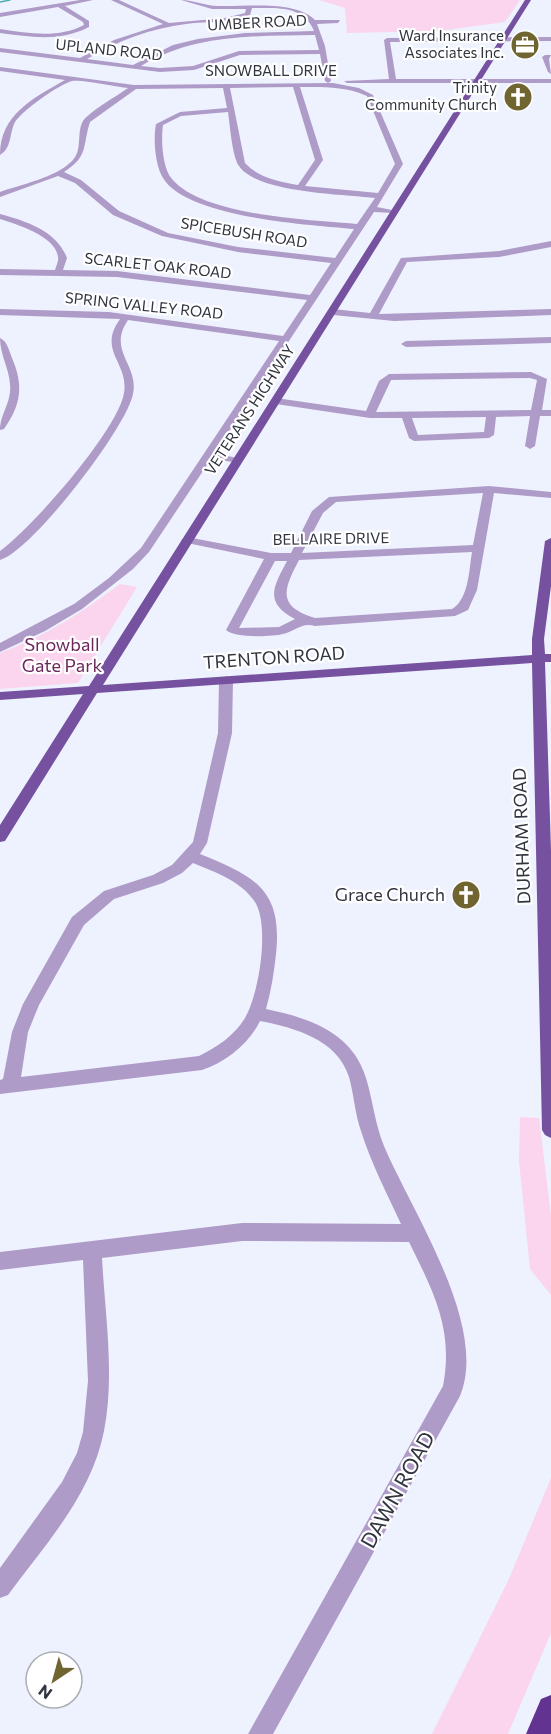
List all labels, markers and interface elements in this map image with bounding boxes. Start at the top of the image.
street label: UMBER ROAD [207,10,307,34]
place label: Ward Insurance Associates Inc. [399,26,504,61]
office icon: Ward Insurance Associates Inc. [509,29,541,61]
street label: UPLAND ROAD [55,34,164,64]
street label: SNOWBALL DRIVE [205,61,337,79]
place label: Trinity Community Church [365,78,497,113]
church icon: Trinity Community Church [502,81,534,113]
street label: SPICEBUSH ROAD [179,213,309,251]
street label: SCARLET OAK ROAD [84,248,232,282]
street label: SPRING VALLEY ROAD [64,288,224,322]
street label: VETERANS HIGHWAY [200,341,298,478]
street label: BELLAIRE DRIVE [273,528,390,548]
park label: Snowball Gate Park [22,633,102,676]
street label: TRENTON ROAD [202,641,346,673]
street label: DURHAM ROAD [508,767,534,905]
church icon: Grace Church [450,879,482,911]
place label: Grace Church [335,883,445,905]
street label: DAWN ROAD [354,1427,439,1552]
north arrow [24,1650,84,1710]
text: N [34,1681,55,1704]

